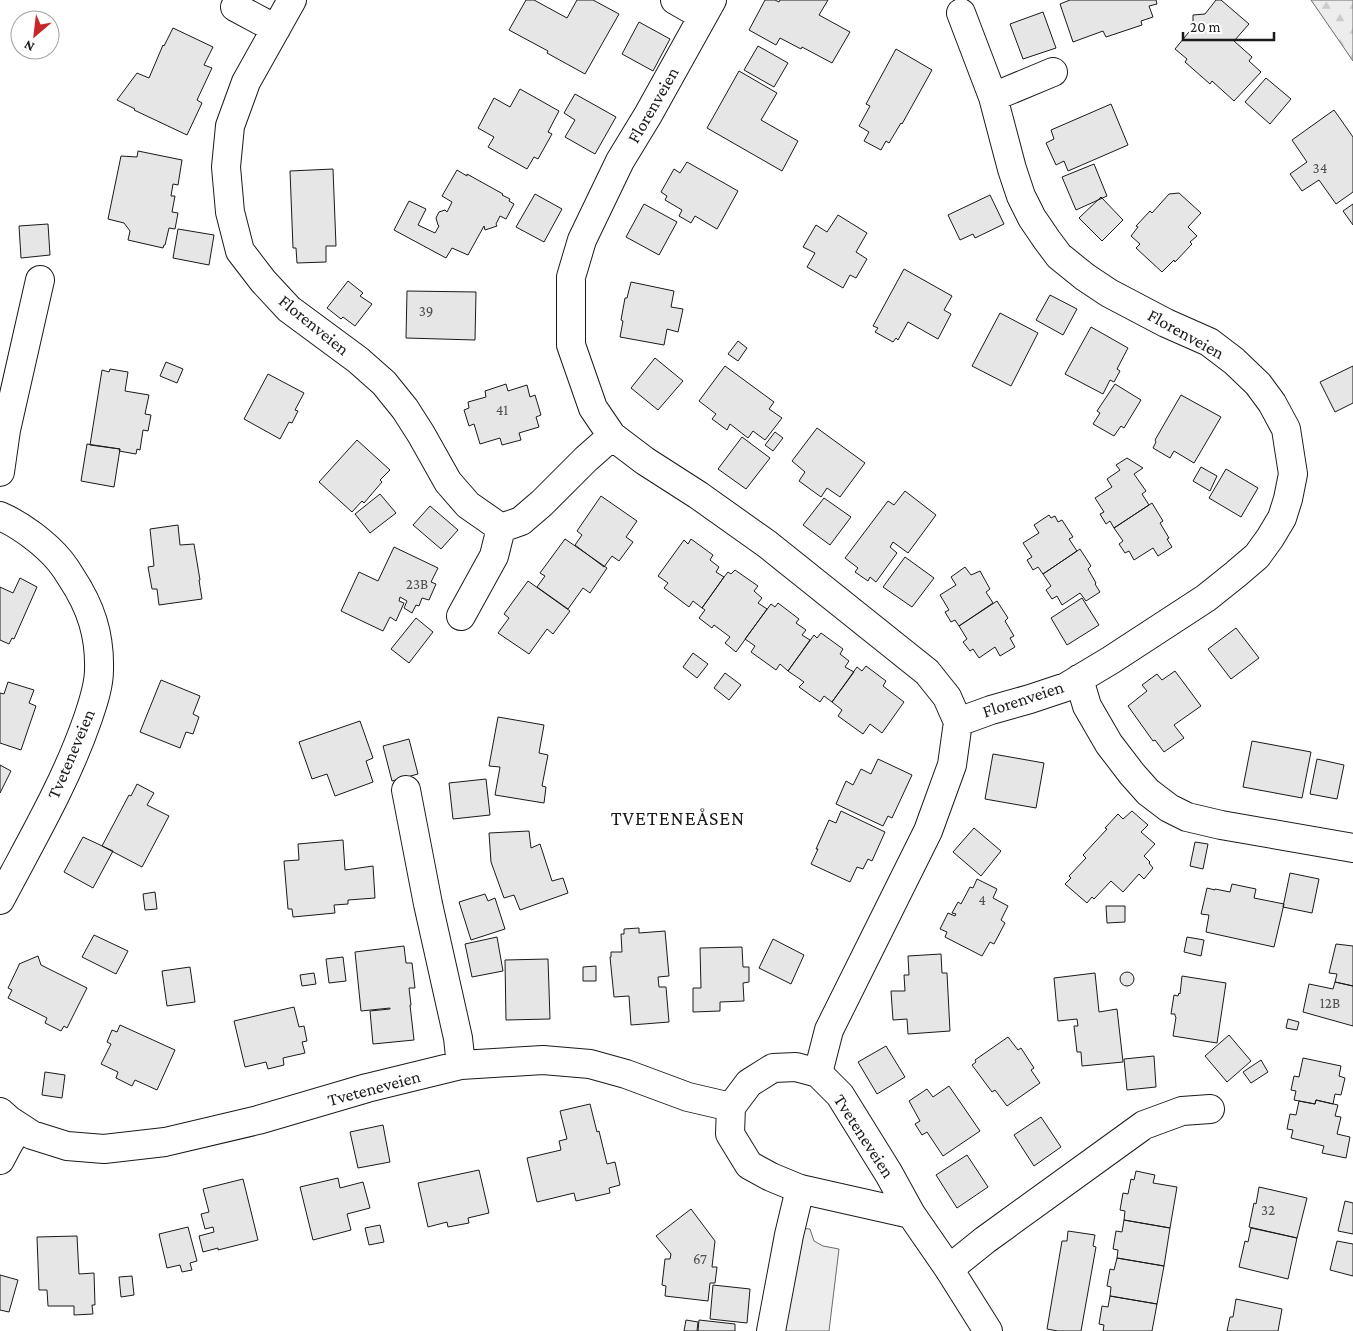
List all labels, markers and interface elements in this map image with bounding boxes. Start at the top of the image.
north arrow [10,10,60,60]
scale bar [1183,10,1274,42]
text: 20 m [1190,19,1221,35]
text: N [21,37,37,56]
street label: Florenveien [623,63,683,147]
house number: 34 [1313,160,1327,176]
street label: Florenveien [275,291,353,360]
house number: 39 [419,303,433,319]
street label: Florenveien [1144,305,1228,363]
house number: 41 [496,402,508,418]
house number: 23B [406,576,428,592]
street label: Florenveien [980,676,1067,722]
street label: Tveteneveien [43,706,99,802]
district label: TVETENEÅSEN [611,807,745,829]
house number: 4 [978,892,986,908]
house number: 12B [1320,995,1340,1011]
street label: Tveteneveien [325,1066,423,1110]
street label: Tveteneveien [830,1091,899,1182]
house number: 32 [1261,1202,1275,1218]
house number: 67 [693,1251,707,1267]

